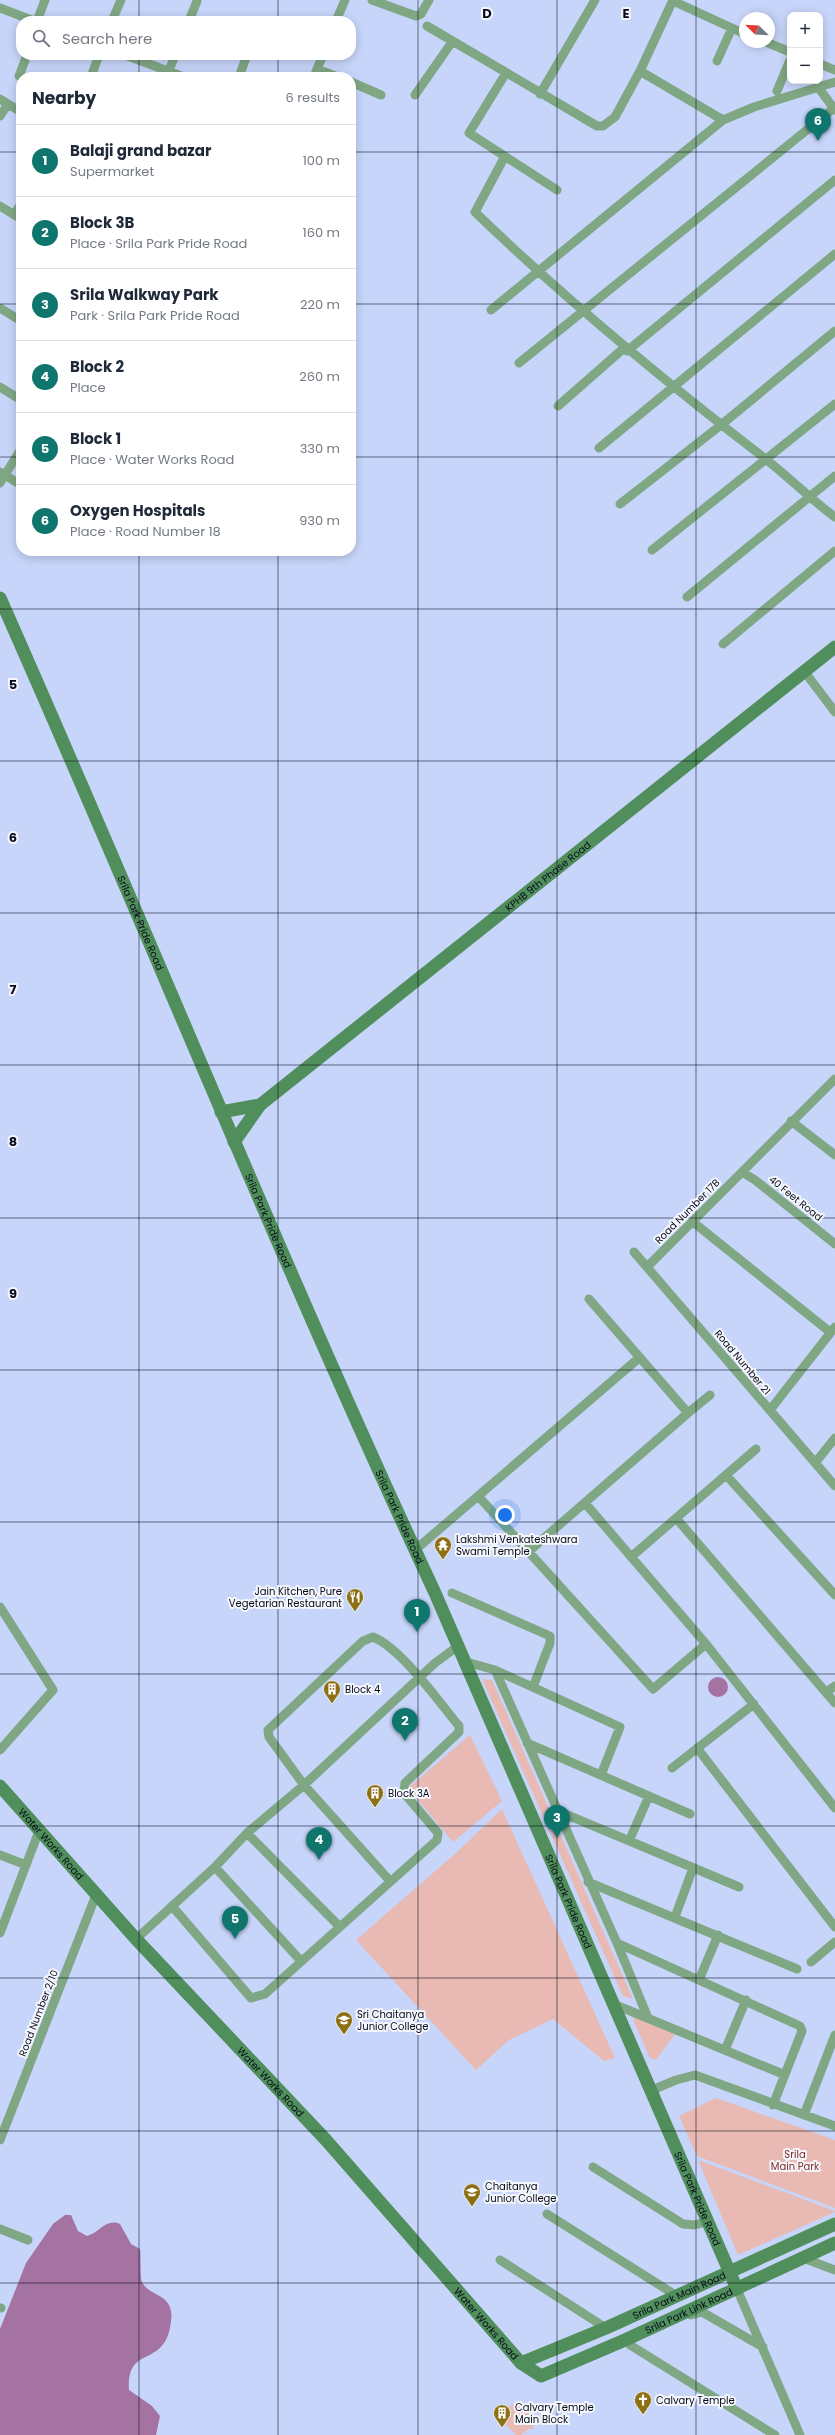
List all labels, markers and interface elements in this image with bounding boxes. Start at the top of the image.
text: D [482,4,492,23]
text: E [622,4,630,23]
north arrow [739,12,775,48]
map controls [787,12,823,84]
button: + [787,12,823,48]
search box [16,16,356,60]
icon: search [30,27,52,49]
text: Search here [62,28,152,49]
button: − [787,48,823,84]
text: Nearby [32,86,96,110]
text: 6 results [286,88,340,107]
pin: 6 [805,108,831,141]
text: Balaji grand bazar [70,140,211,161]
text: 1 [43,151,47,170]
text: 100 m [303,151,340,170]
text: Supermarket [70,162,154,181]
text: Block 3B [70,212,134,233]
text: 2 [41,223,49,242]
text: 160 m [303,223,340,242]
text: Place · Srila Park Pride Road [70,234,247,253]
text: Srila Walkway Park [70,284,219,305]
text: 3 [41,295,49,314]
text: 220 m [300,295,340,314]
text: Park · Srila Park Pride Road [70,306,240,325]
text: Block 2 [70,356,124,377]
text: 4 [41,367,49,386]
text: 260 m [299,367,340,386]
text: Place [70,378,105,397]
text: Block 1 [70,428,121,449]
text: 5 [41,439,49,458]
text: 330 m [300,439,340,458]
text: Place · Water Works Road [70,450,234,469]
text: Oxygen Hospitals [70,500,205,521]
text: 6 [41,511,49,530]
text: 930 m [299,511,340,530]
text: Place · Road Number 18 [70,522,221,541]
text: 5 [9,675,17,694]
text: 6 [9,828,17,847]
street label: KPHB 9th Phase Road [502,837,594,915]
street label: Srila Park Pride Road [114,873,167,973]
text: 7 [10,980,17,999]
text: 8 [9,1132,17,1151]
street label: Srila Park Pride Road [241,1171,295,1270]
street label: 40 Feet Road [766,1172,826,1225]
street label: Road Number 17B [651,1175,723,1247]
text: 9 [9,1284,17,1303]
street label: Road Number 21 [711,1327,774,1398]
street label: Srila Park Pride Road [371,1468,427,1566]
your location [495,1505,515,1525]
place label: Lakshmi Venkateshwara Swami Temple [456,1532,577,1559]
temple icon: Lakshmi Venkateshwara Swami Temple [433,1535,453,1560]
place label: Jain Kitchen, Pure Vegetarian Restaurant [229,1584,342,1611]
restaurant icon: Jain Kitchen, Pure Vegetarian Restaurant [345,1587,365,1612]
pin: 1 [404,1599,430,1632]
building icon: Block 4 [322,1679,342,1704]
place label: Block 4 [345,1682,380,1697]
pin: 2 [392,1708,418,1741]
building icon: Block 3A [365,1783,385,1808]
place label: Block 3A [388,1786,430,1801]
street label: Water Works Road [15,1805,87,1883]
pin: 3 [544,1805,570,1838]
pin: 4 [306,1827,332,1860]
street label: Srila Park Pride Road [541,1852,595,1951]
pin: 5 [222,1906,248,1939]
street label: Road Number 2/10 [15,1968,62,2059]
place label: Sri Chaitanya Junior College [357,2007,429,2034]
school or university icon: Sri Chaitanya Junior College [334,2010,354,2035]
street label: Water Works Road [234,2043,307,2120]
park label: Srila Main Park [771,2147,820,2174]
street label: Srila Park Pride Road [670,2149,724,2248]
place label: Chaitanya Junior College [485,2179,557,2206]
school or university icon: Chaitanya Junior College [462,2182,482,2207]
street label: Srila Park Main Road [630,2268,728,2323]
street label: Water Works Road [450,2284,522,2363]
street label: Srila Park Link Road [643,2284,735,2338]
church icon: Calvary Temple [633,2390,653,2415]
place label: Calvary Temple [656,2393,735,2408]
place label: Calvary Temple Main Block [515,2400,594,2427]
building icon: Calvary Temple Main Block [492,2403,512,2428]

